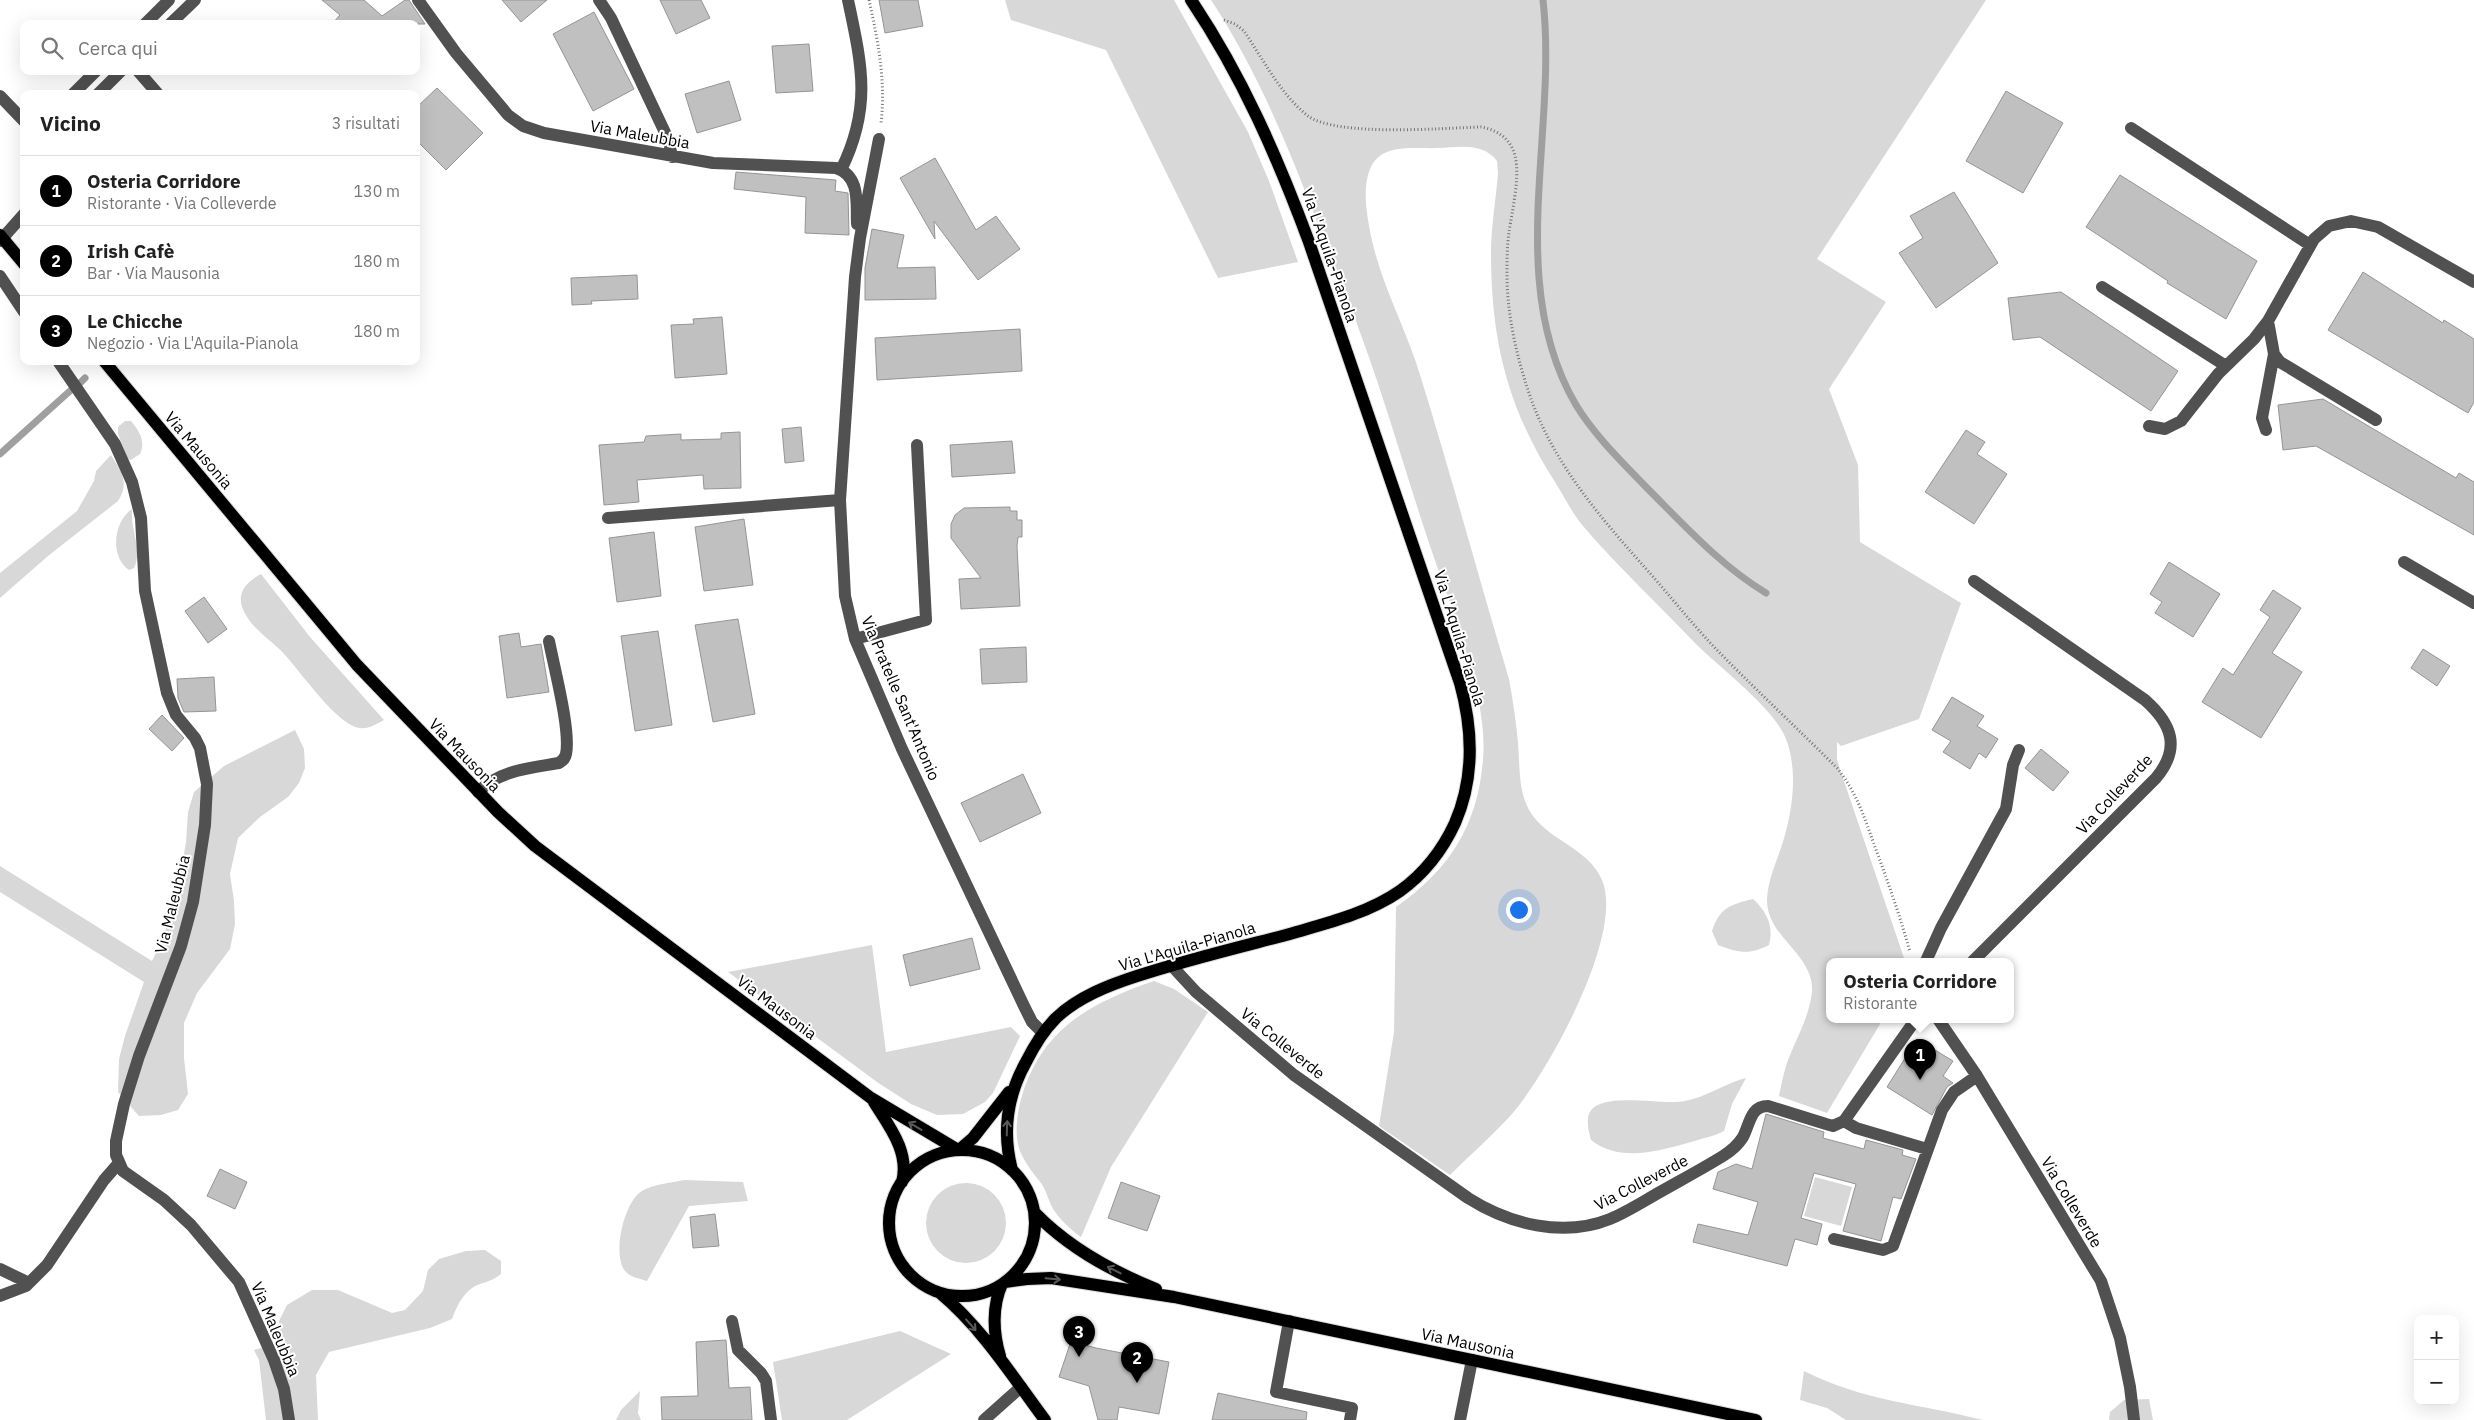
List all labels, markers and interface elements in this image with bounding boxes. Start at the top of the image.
search box [20,20,420,75]
icon: search [38,34,66,62]
text: Cerca qui [78,36,158,60]
text: Vicino [40,109,101,137]
text: 3 risultati [332,113,400,133]
street label: Via Maleubbia [589,115,692,153]
text: Osteria Corridore [87,169,241,193]
text: 1 [51,181,61,201]
text: 130 m [353,181,400,201]
street label: Via L'Aquila-Pianola [1298,185,1363,325]
text: Ristorante · Via Colleverde [87,193,277,213]
text: Irish Cafè [87,239,174,263]
text: 2 [51,251,61,271]
text: 180 m [353,251,400,271]
text: Bar · Via Mausonia [87,263,220,283]
text: Le Chicche [87,309,183,333]
text: 3 [51,321,61,341]
text: 180 m [353,321,400,341]
text: Negozio · Via L'Aquila-Pianola [87,333,299,353]
street label: Via Mausonia [161,407,238,493]
street label: Via L'Aquila-Pianola [1430,568,1490,709]
street label: Via Pratelle Sant'Antonio [857,613,945,783]
street label: Via Mausonia [425,714,506,796]
street label: Via Colleverde [2072,750,2156,838]
street label: Via Maleubbia [150,852,194,955]
your location [1506,897,1532,923]
street label: Via L'Aquila-Pianola [1116,917,1258,975]
popup [1826,958,2014,1023]
text: Osteria Corridore [1843,969,1997,993]
street label: Via Mausonia [733,970,821,1044]
text: Ristorante [1843,993,1917,1013]
street label: Via Colleverde [1237,1003,1329,1083]
pin: 1 [1904,1039,1936,1080]
one-way arrow [1002,1120,1012,1136]
one-way arrow [909,1121,923,1131]
street label: Via Colleverde [1591,1150,1691,1214]
street label: Via Colleverde [2037,1153,2107,1251]
one-way arrow [1107,1265,1122,1274]
one-way arrow [1045,1274,1061,1284]
street label: Via Maleubbia [247,1279,305,1380]
map controls [2414,1315,2459,1405]
button: + [2414,1315,2459,1360]
pin: 3 [1063,1316,1095,1357]
one-way arrow [966,1319,977,1332]
street label: Via Mausonia [1419,1323,1517,1363]
pin: 2 [1121,1342,1153,1383]
button: − [2414,1360,2459,1405]

